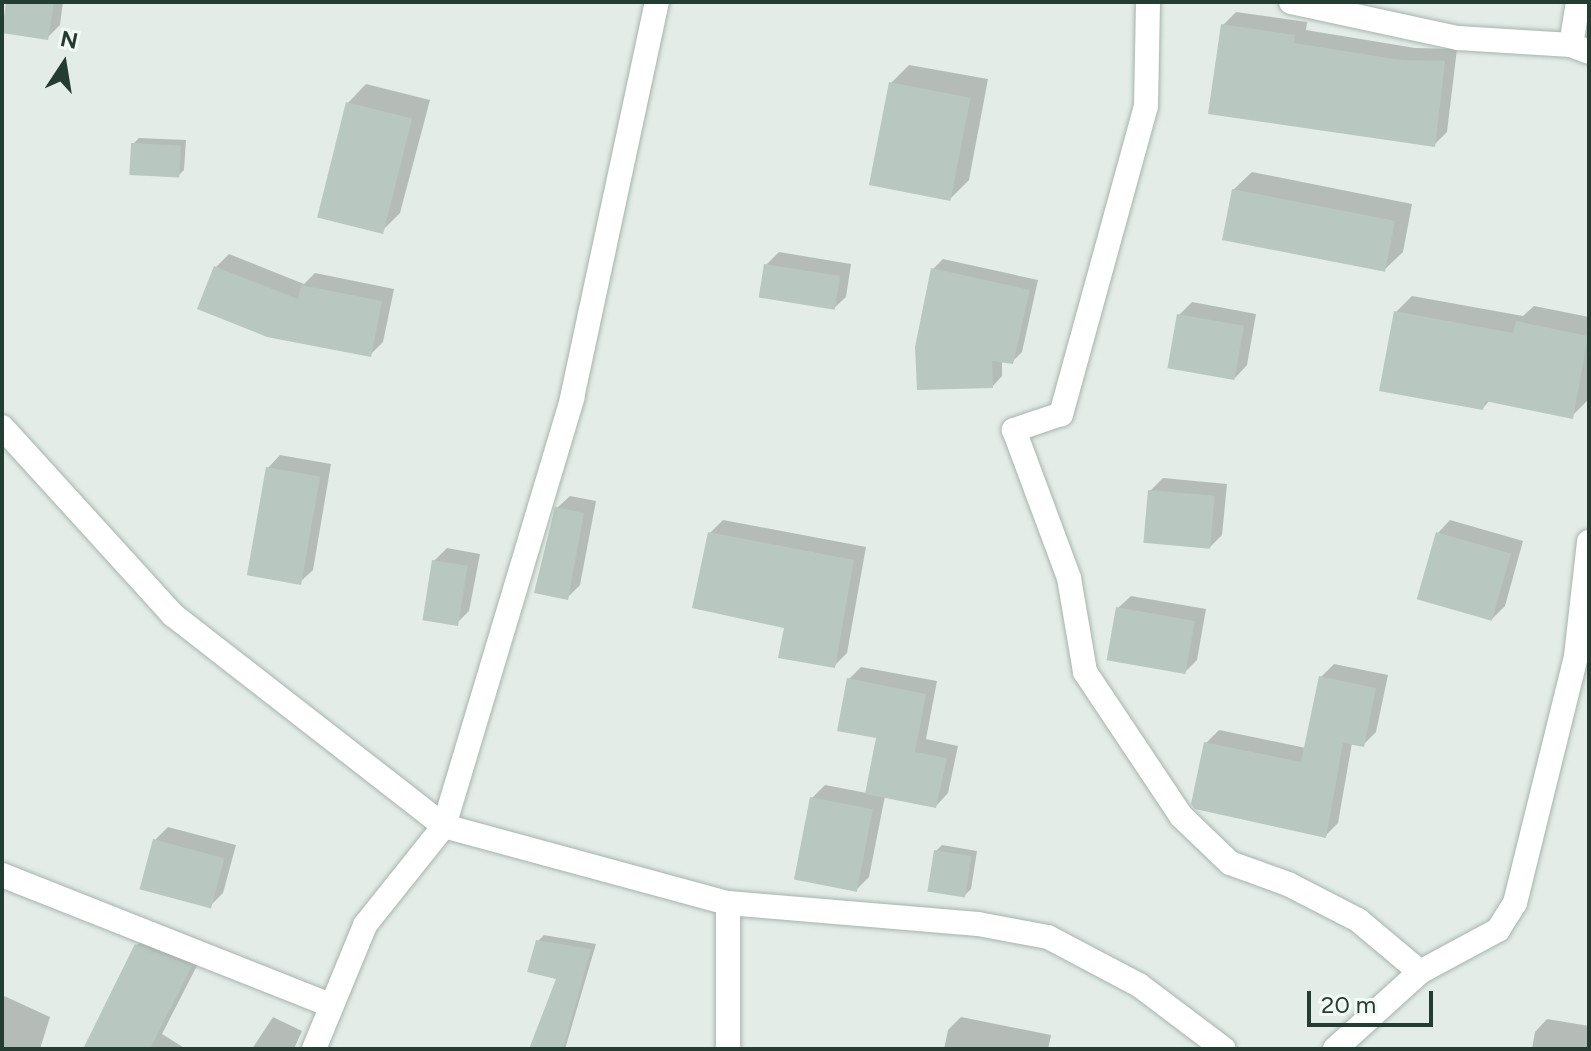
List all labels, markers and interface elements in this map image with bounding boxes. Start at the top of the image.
north arrow [24,24,104,104]
text: N [58,25,80,55]
scale bar [1311,975,1437,1025]
text: 20 m [1321,990,1376,1019]

